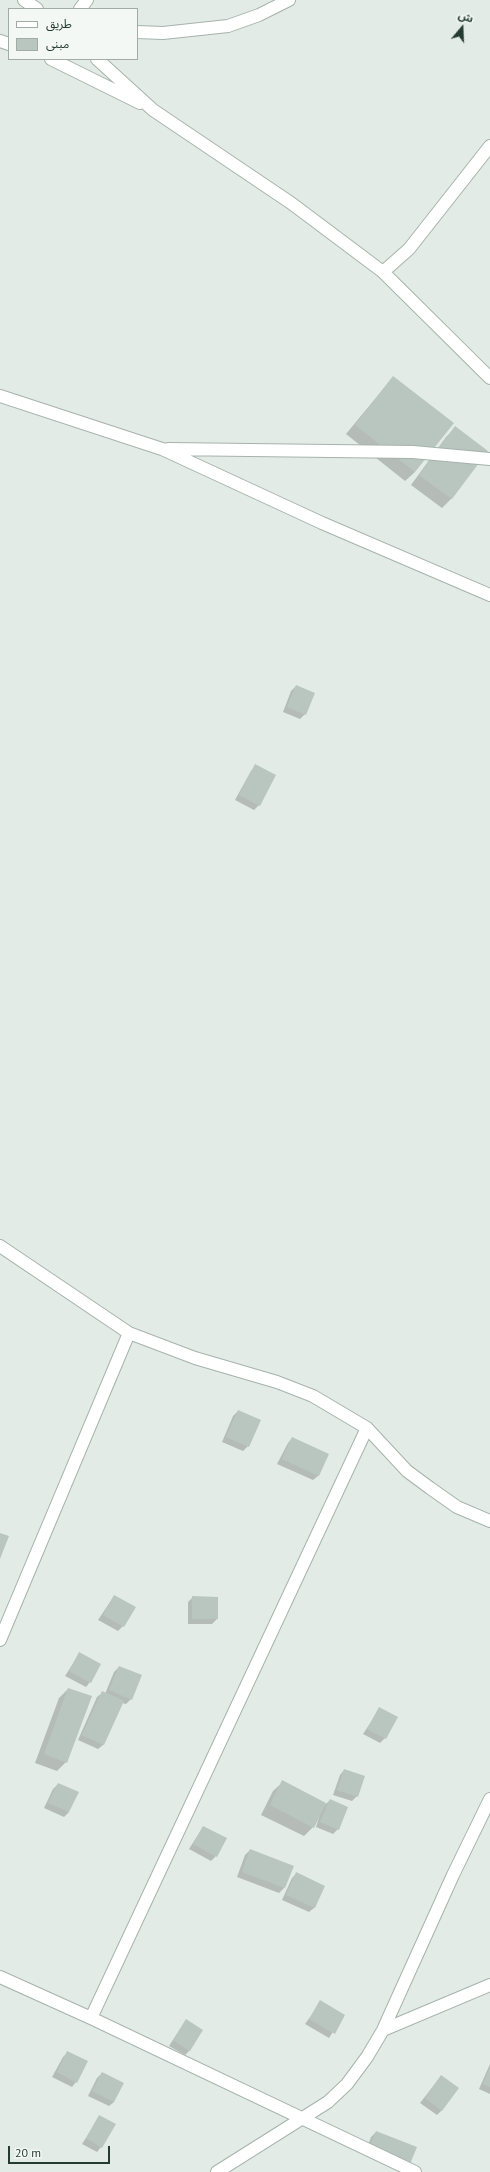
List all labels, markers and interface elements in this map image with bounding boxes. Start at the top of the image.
legend [8,8,138,60]
north arrow [442,8,482,48]
text: ش [456,8,475,26]
text: طريق [46,16,72,31]
text: مبنى [46,36,69,51]
scale bar [10,2138,112,2164]
text: 20 m [15,2145,41,2160]

